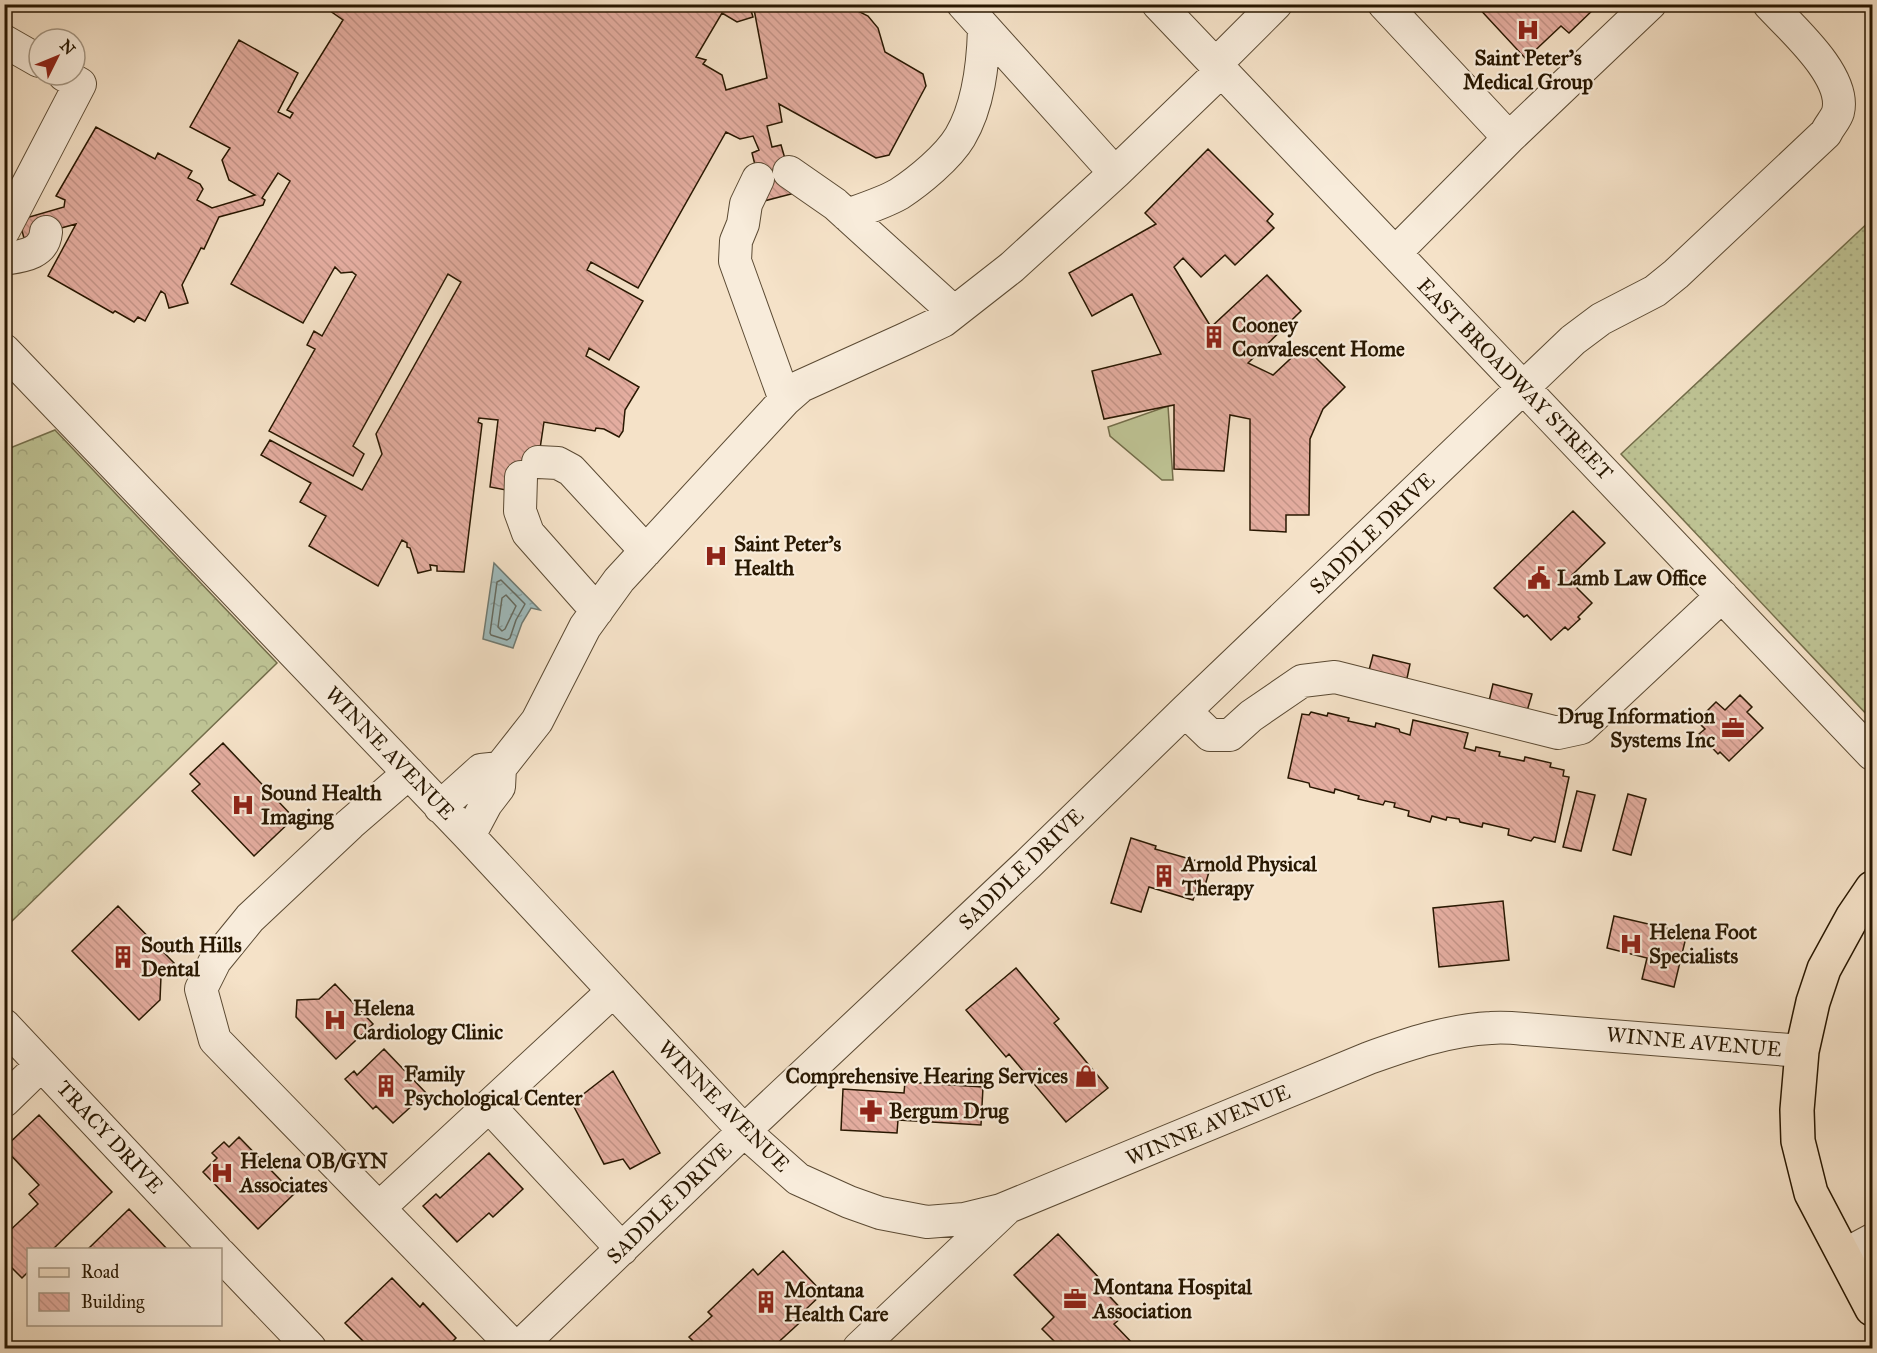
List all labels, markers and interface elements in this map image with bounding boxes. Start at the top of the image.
hospital icon: Saint Peter's Medical Group [1515,17,1541,43]
north arrow [27,27,87,87]
text: N [56,36,79,59]
place label: Saint Peter's Medical Group [1463,45,1593,95]
street label: EAST BROADWAY STREET [1412,273,1618,485]
place label: Cooney Convalescent Home [1232,312,1405,362]
building icon: Cooney Convalescent Home [1201,324,1227,350]
street label: SADDLE DRIVE [1304,467,1440,599]
place label: Saint Peter's Health [734,531,841,581]
hospital icon: Saint Peter's Health [703,543,729,569]
public building icon: Lamb Law Office [1526,565,1552,591]
place label: Lamb Law Office [1557,565,1707,591]
street label: WINNE AVENUE [320,681,460,825]
place label: Drug Information Systems Inc [1557,703,1716,753]
office icon: Drug Information Systems Inc [1720,715,1746,741]
place label: Sound Health Imaging [261,780,382,830]
hospital icon: Sound Health Imaging [230,792,256,818]
street label: SADDLE DRIVE [953,803,1089,935]
place label: Arnold Physical Therapy [1180,851,1318,901]
building icon: Arnold Physical Therapy [1151,863,1177,889]
place label: Helena Foot Specialists [1649,919,1758,969]
hospital icon: Helena Foot Specialists [1618,931,1644,957]
place label: South Hills Dental [141,932,242,982]
building icon: South Hills Dental [110,944,136,970]
place label: Helena Cardiology Clinic [353,995,503,1045]
hospital icon: Helena Cardiology Clinic [322,1007,348,1033]
street label: WINNE AVENUE [1605,1021,1783,1063]
street label: WINNE AVENUE [653,1035,795,1177]
place label: Family Psychological Center [404,1061,584,1111]
place label: Comprehensive Hearing Services [786,1063,1068,1089]
shop icon: Comprehensive Hearing Services [1073,1063,1099,1089]
building icon: Family Psychological Center [373,1073,399,1099]
street label: TRACY DRIVE [51,1075,169,1199]
street label: WINNE AVENUE [1122,1079,1294,1171]
pharmacy icon: Bergum Drug [858,1098,884,1124]
place label: Bergum Drug [889,1098,1010,1124]
street label: SADDLE DRIVE [601,1137,737,1269]
place label: Helena OB/GYN Associates [238,1148,388,1198]
hospital icon: Helena OB/GYN Associates [209,1160,235,1186]
legend [27,1248,222,1326]
text: Road [81,1261,119,1283]
place label: Montana Hospital Association [1091,1274,1253,1324]
place label: Montana Health Care [784,1277,889,1327]
office icon: Montana Hospital Association [1062,1286,1088,1312]
building icon: Montana Health Care [753,1289,779,1315]
text: Building [81,1291,145,1314]

